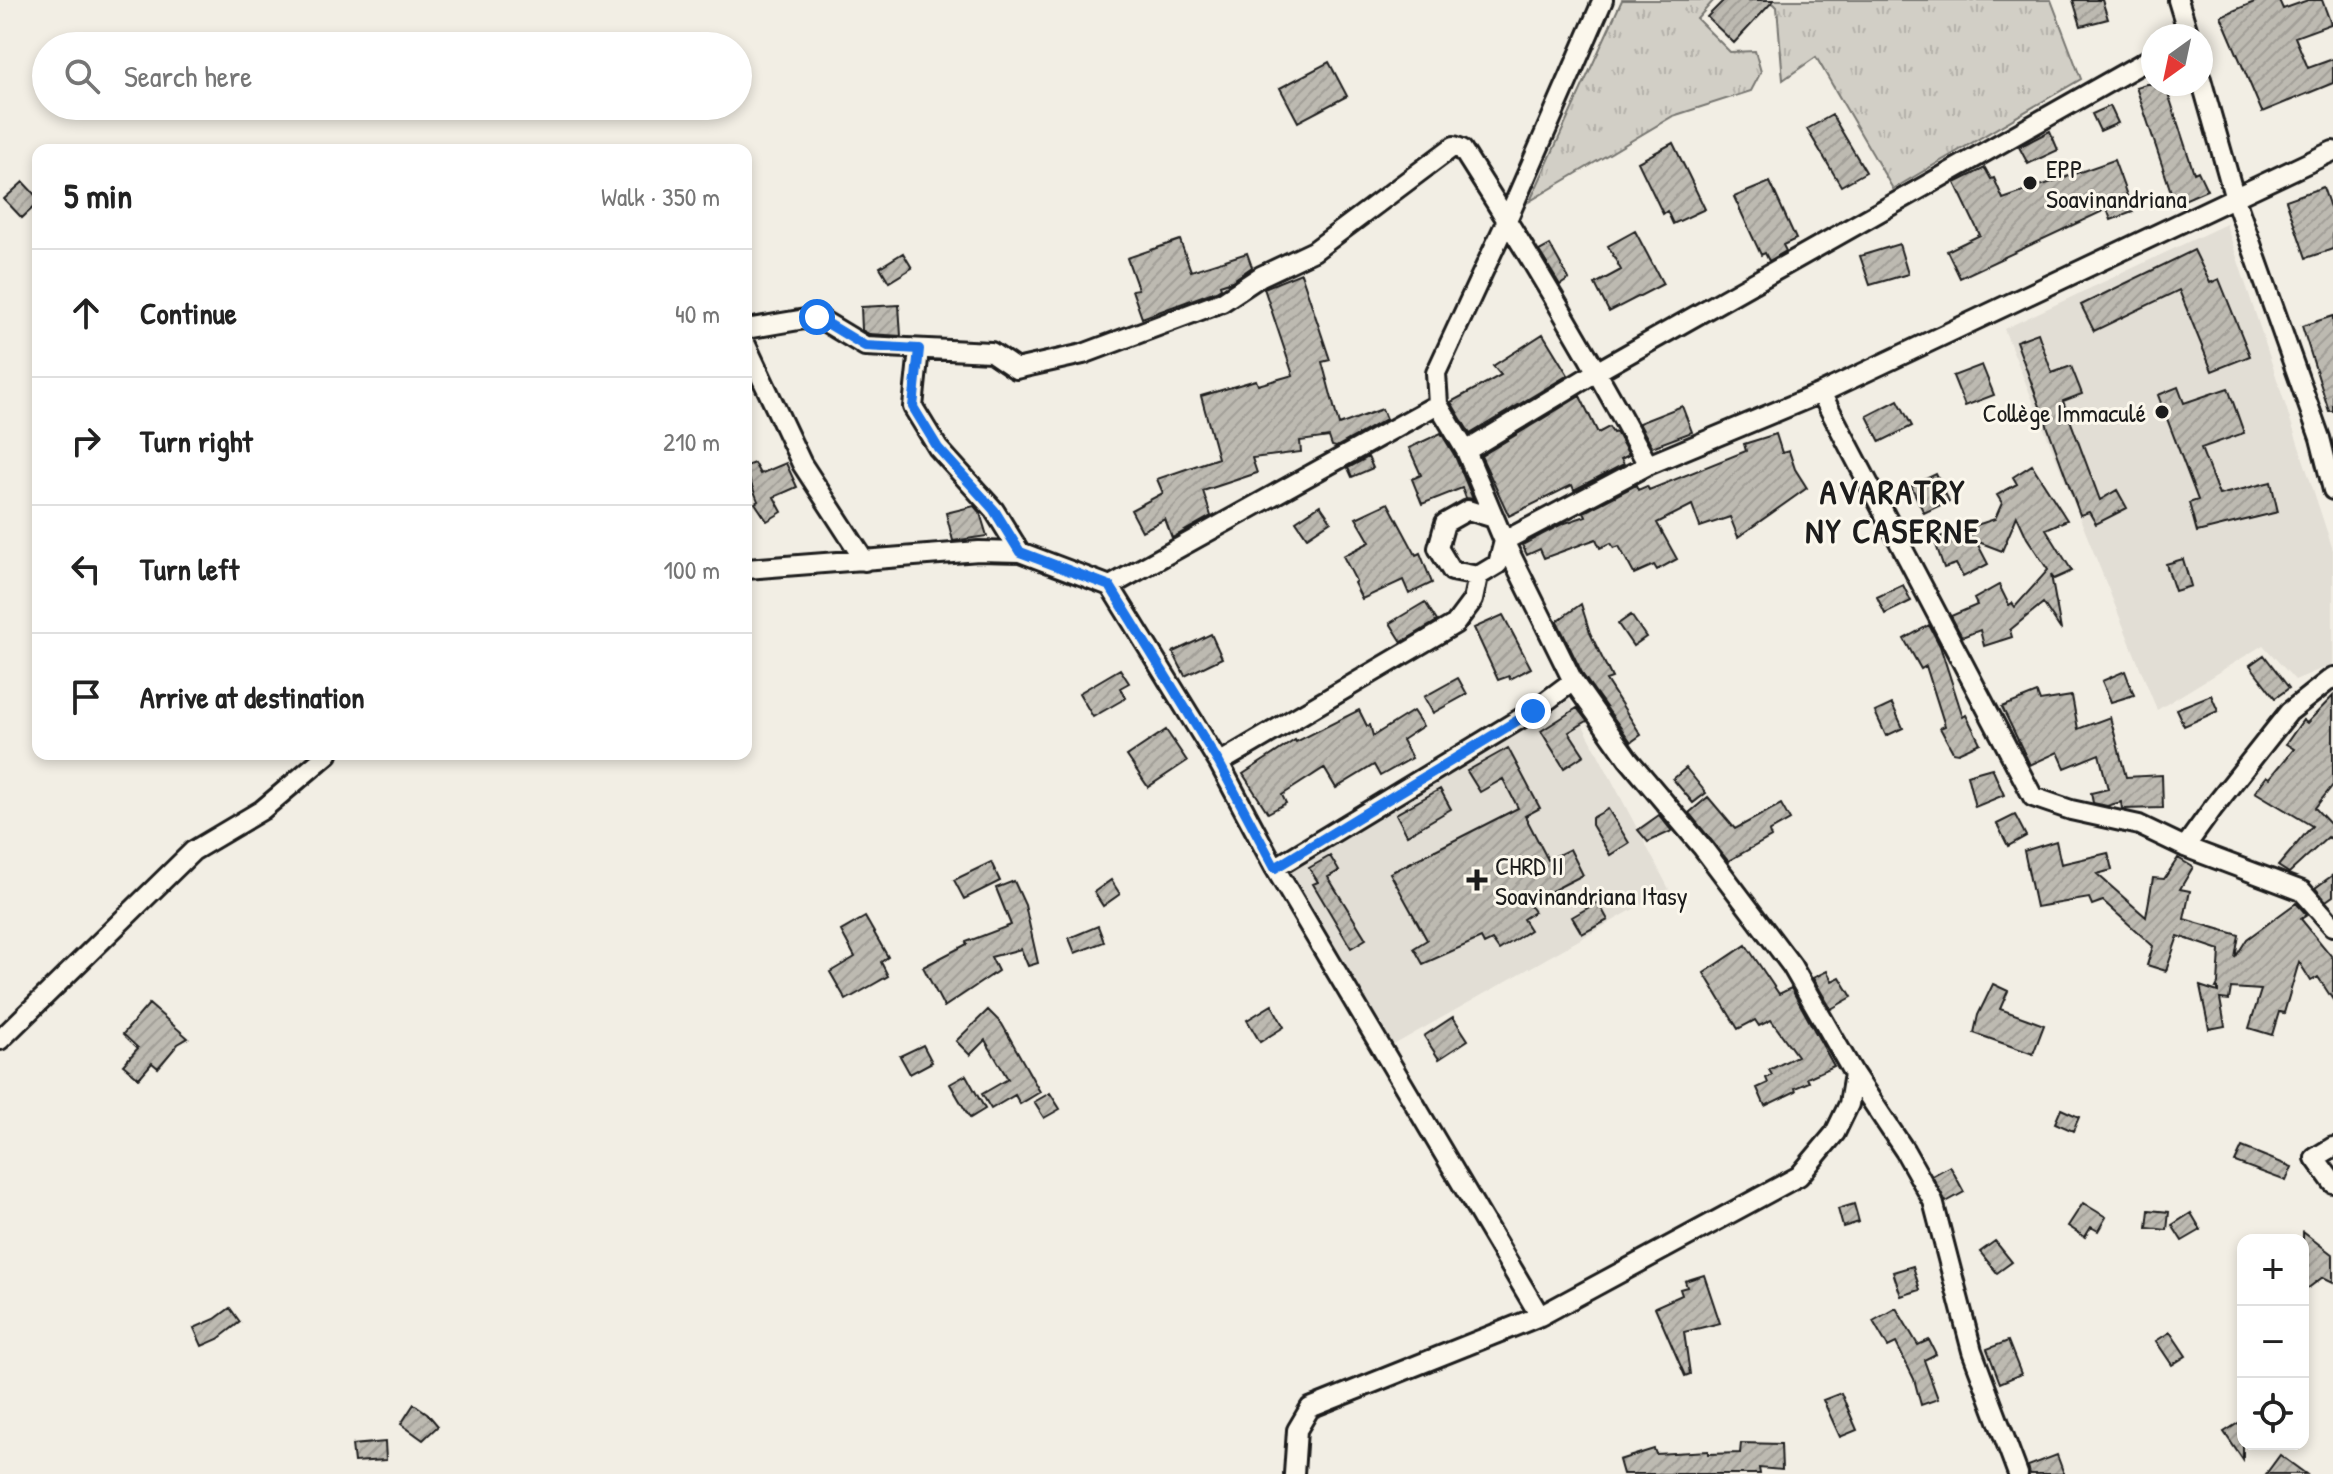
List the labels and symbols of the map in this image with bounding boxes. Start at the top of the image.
north arrow [2141,24,2213,96]
place label: EPP Soavinandriana [2046,151,2187,216]
marker: EPP Soavinandriana [2021,174,2039,192]
route start [799,299,835,335]
place label: Collège Immaculé [1982,395,2146,430]
marker: Collège Immaculé [2153,403,2171,421]
district label: AVARATRY NY CASERNE [1805,469,1981,554]
route end [1515,693,1551,729]
place label: CHRD II Soavinandriana Itasy [1495,848,1688,913]
marker: CHRD II Soavinandriana Itasy [1466,869,1488,891]

